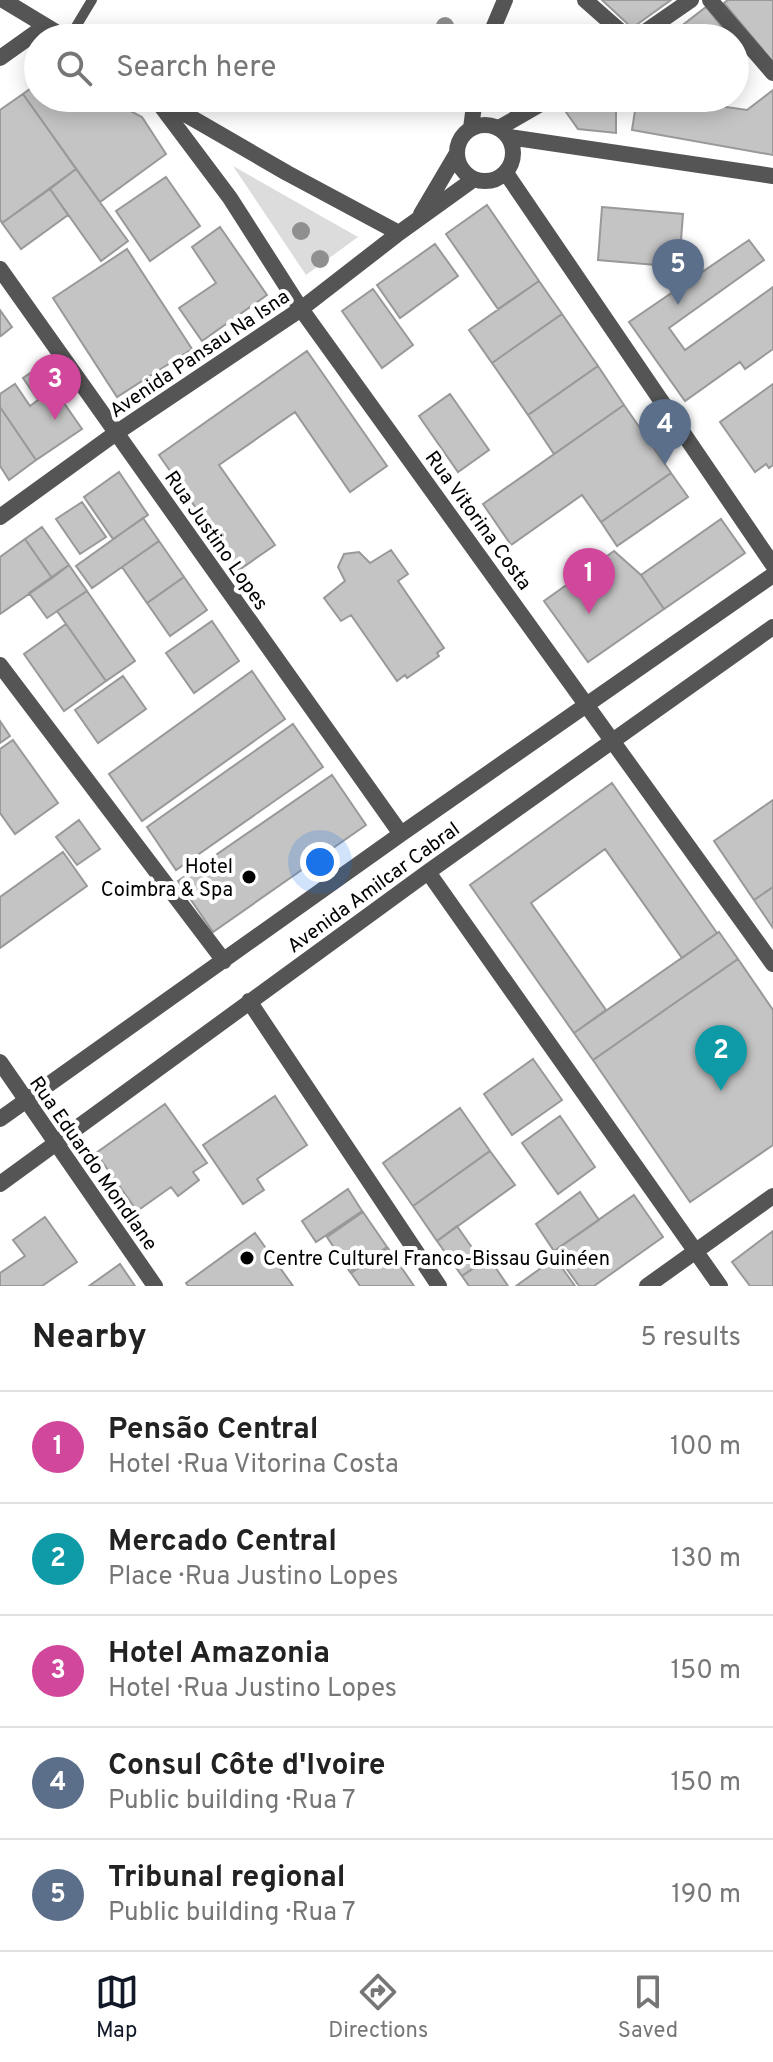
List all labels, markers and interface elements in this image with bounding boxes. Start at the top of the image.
search box [24,24,749,112]
icon: search [52,46,96,90]
text: Search here [116,50,276,87]
pin: 5 [652,239,704,305]
street label: Avenida Pansau Na Isna [105,285,295,425]
pin: 3 [29,354,81,420]
pin: 4 [639,399,691,465]
street label: Rua Vitorina Costa [418,446,537,596]
street label: Rua Justino Lopes [158,466,273,616]
pin: 1 [563,548,615,614]
street label: Avenida Amilcar Cabral [283,817,466,960]
your location [300,842,340,882]
place label: Hotel Coimbra & Spa [101,855,233,904]
marker: Hotel Coimbra & Spa [240,868,258,886]
pin: 2 [695,1025,747,1091]
street label: Rua Eduardo Mondlane [22,1072,162,1256]
place label: Centre Culturel Franco-Bissau Guinéen [263,1247,610,1273]
marker: Centre Culturel Franco-Bissau Guinéen [238,1249,256,1267]
text: Nearby [32,1317,147,1360]
text: 5 results [640,1322,741,1355]
text: Pensão Central [108,1412,318,1449]
text: 1 [53,1431,63,1464]
text: 100 m [670,1431,741,1464]
text: Hotel · Rua Vitorina Costa [108,1449,399,1482]
text: Mercado Central [108,1524,337,1561]
text: 2 [50,1543,66,1576]
text: 130 m [671,1543,741,1576]
text: Place · Rua Justino Lopes [108,1561,398,1594]
text: Hotel Amazonia [108,1636,330,1673]
text: 3 [50,1655,66,1688]
text: 150 m [670,1655,741,1688]
text: Hotel · Rua Justino Lopes [108,1673,397,1706]
text: Consul Côte d'Ivoire [108,1748,385,1785]
text: 4 [50,1767,66,1800]
text: 150 m [670,1767,741,1800]
text: Public building · Rua 7 [108,1785,356,1818]
text: Tribunal regional [108,1860,346,1897]
text: 5 [50,1879,66,1912]
text: 190 m [671,1879,741,1912]
text: Public building · Rua 7 [108,1897,356,1930]
tab: Map [95,1970,139,2045]
tab: Directions [328,1970,428,2045]
tab: Saved [618,1970,678,2045]

